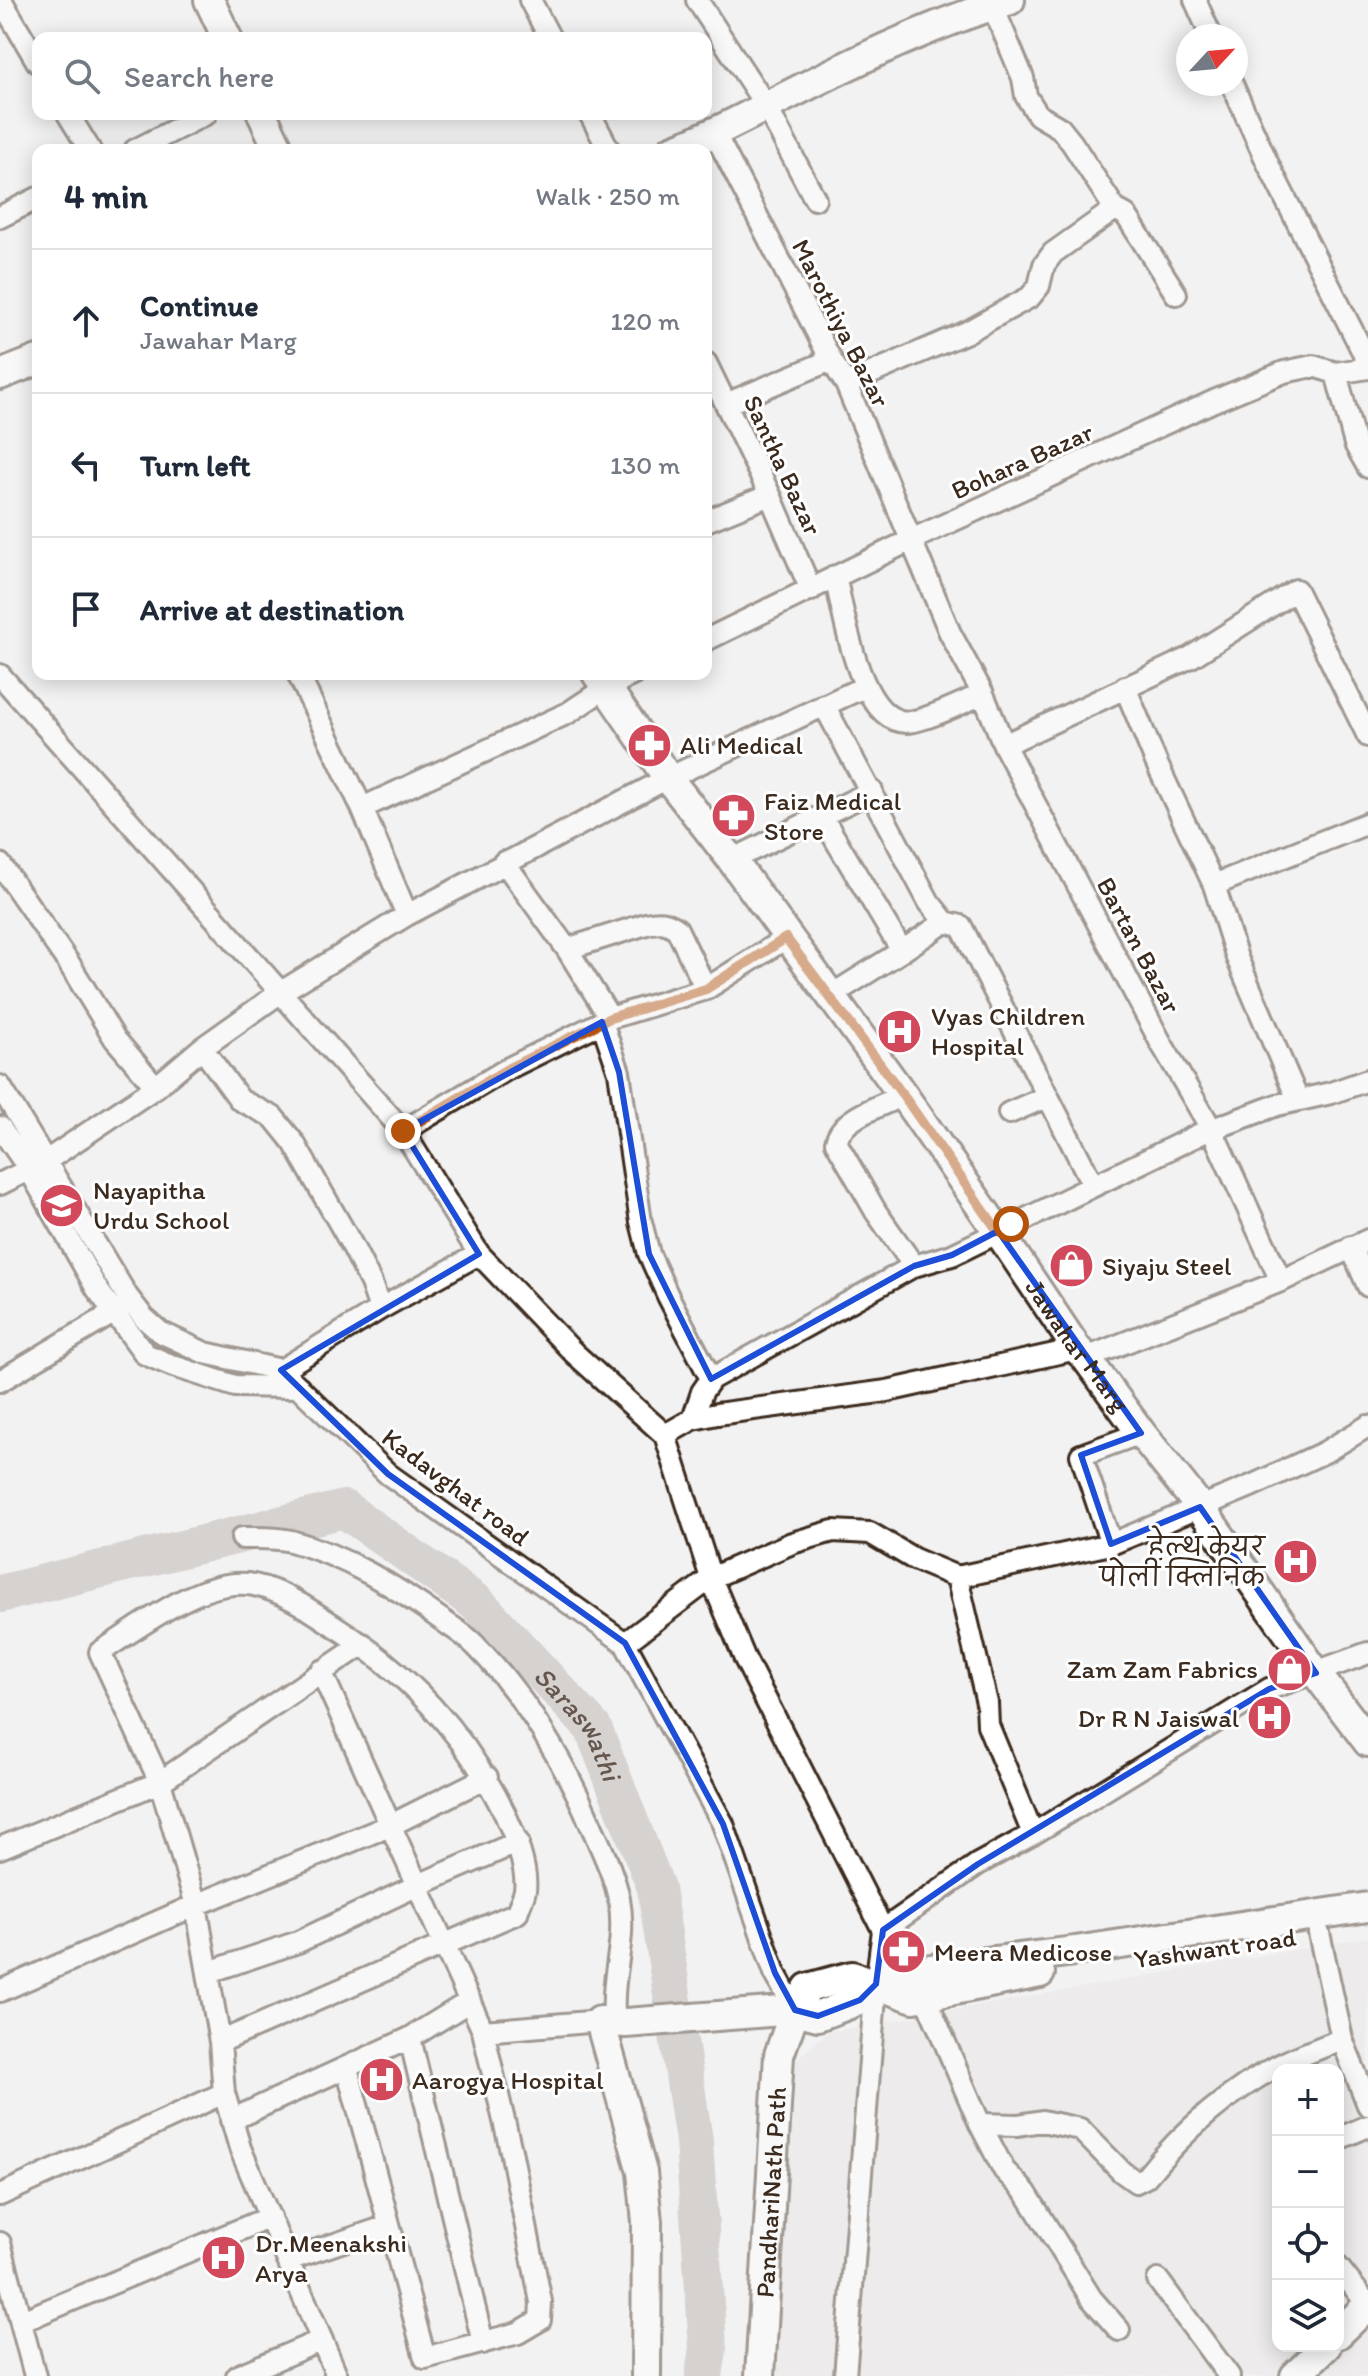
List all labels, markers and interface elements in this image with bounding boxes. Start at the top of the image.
north arrow [1176,24,1248,96]
search box [32,32,712,120]
icon: search [60,54,104,98]
text: Search here [124,58,274,95]
text: 4 min [64,176,148,217]
text: Walk · 250 m [536,180,680,212]
street label: Marothiya Bazar [785,234,897,413]
text: Continue [140,287,259,324]
icon: ahead [64,299,108,343]
text: 120 m [611,305,680,337]
text: Jawahar Marg [140,324,297,356]
street label: Santha Bazar [737,390,829,540]
street label: Bohara Bazar [946,415,1098,506]
icon: left [64,443,108,487]
text: Turn left [140,447,251,484]
text: 130 m [610,449,680,481]
icon: arrive [64,587,108,631]
text: Arrive at destination [140,591,404,628]
pharmacy icon: Ali Medical [625,721,673,769]
place label: Ali Medical [680,729,803,761]
place label: Faiz Medical Store [764,785,901,847]
pharmacy icon: Faiz Medical Store [709,792,757,840]
street label: Bartan Bazar [1090,871,1188,1019]
place label: Vyas Children Hospital [931,1000,1085,1062]
hospital icon: Vyas Children Hospital [876,1007,924,1055]
route end [385,1113,421,1149]
place label: Nayapitha Urdu School [93,1174,229,1236]
school or university icon: Nayapitha Urdu School [38,1181,86,1229]
route start [993,1206,1029,1242]
shop icon: Siyaju Steel [1047,1242,1095,1290]
place label: Siyaju Steel [1102,1250,1231,1282]
street label: Jawahar Marg [1019,1273,1137,1419]
street label: Kadavghat road [376,1421,537,1553]
place label: हेल्थ केयर पोली क्लिनिक [1098,1525,1266,1593]
hospital icon: हेल्थ केयर पोली क्लिनिक [1272,1538,1320,1586]
shop icon: Zam Zam Fabrics [1265,1645,1313,1693]
place label: Zam Zam Fabrics [1067,1653,1258,1685]
water label: Saraswathi [527,1659,630,1788]
hospital icon: Dr R N Jaiswal [1246,1694,1294,1742]
place label: Dr R N Jaiswal [1078,1702,1239,1734]
street label: Yashwant road [1132,1921,1299,1975]
pharmacy icon: Meera Medicose [879,1928,927,1976]
place label: Meera Medicose [934,1936,1112,1968]
hospital icon: Aarogya Hospital [357,2056,405,2104]
place label: Aarogya Hospital [412,2064,604,2096]
map controls [1272,2064,1344,2352]
button: + [1272,2064,1344,2136]
street label: PandhariNath Path [749,2086,793,2299]
button: − [1272,2136,1344,2208]
button: locate [1272,2208,1344,2280]
place label: Dr.Meenakshi Arya [255,2227,407,2289]
hospital icon: Dr.Meenakshi Arya [200,2234,248,2282]
button: layers [1272,2280,1344,2352]

